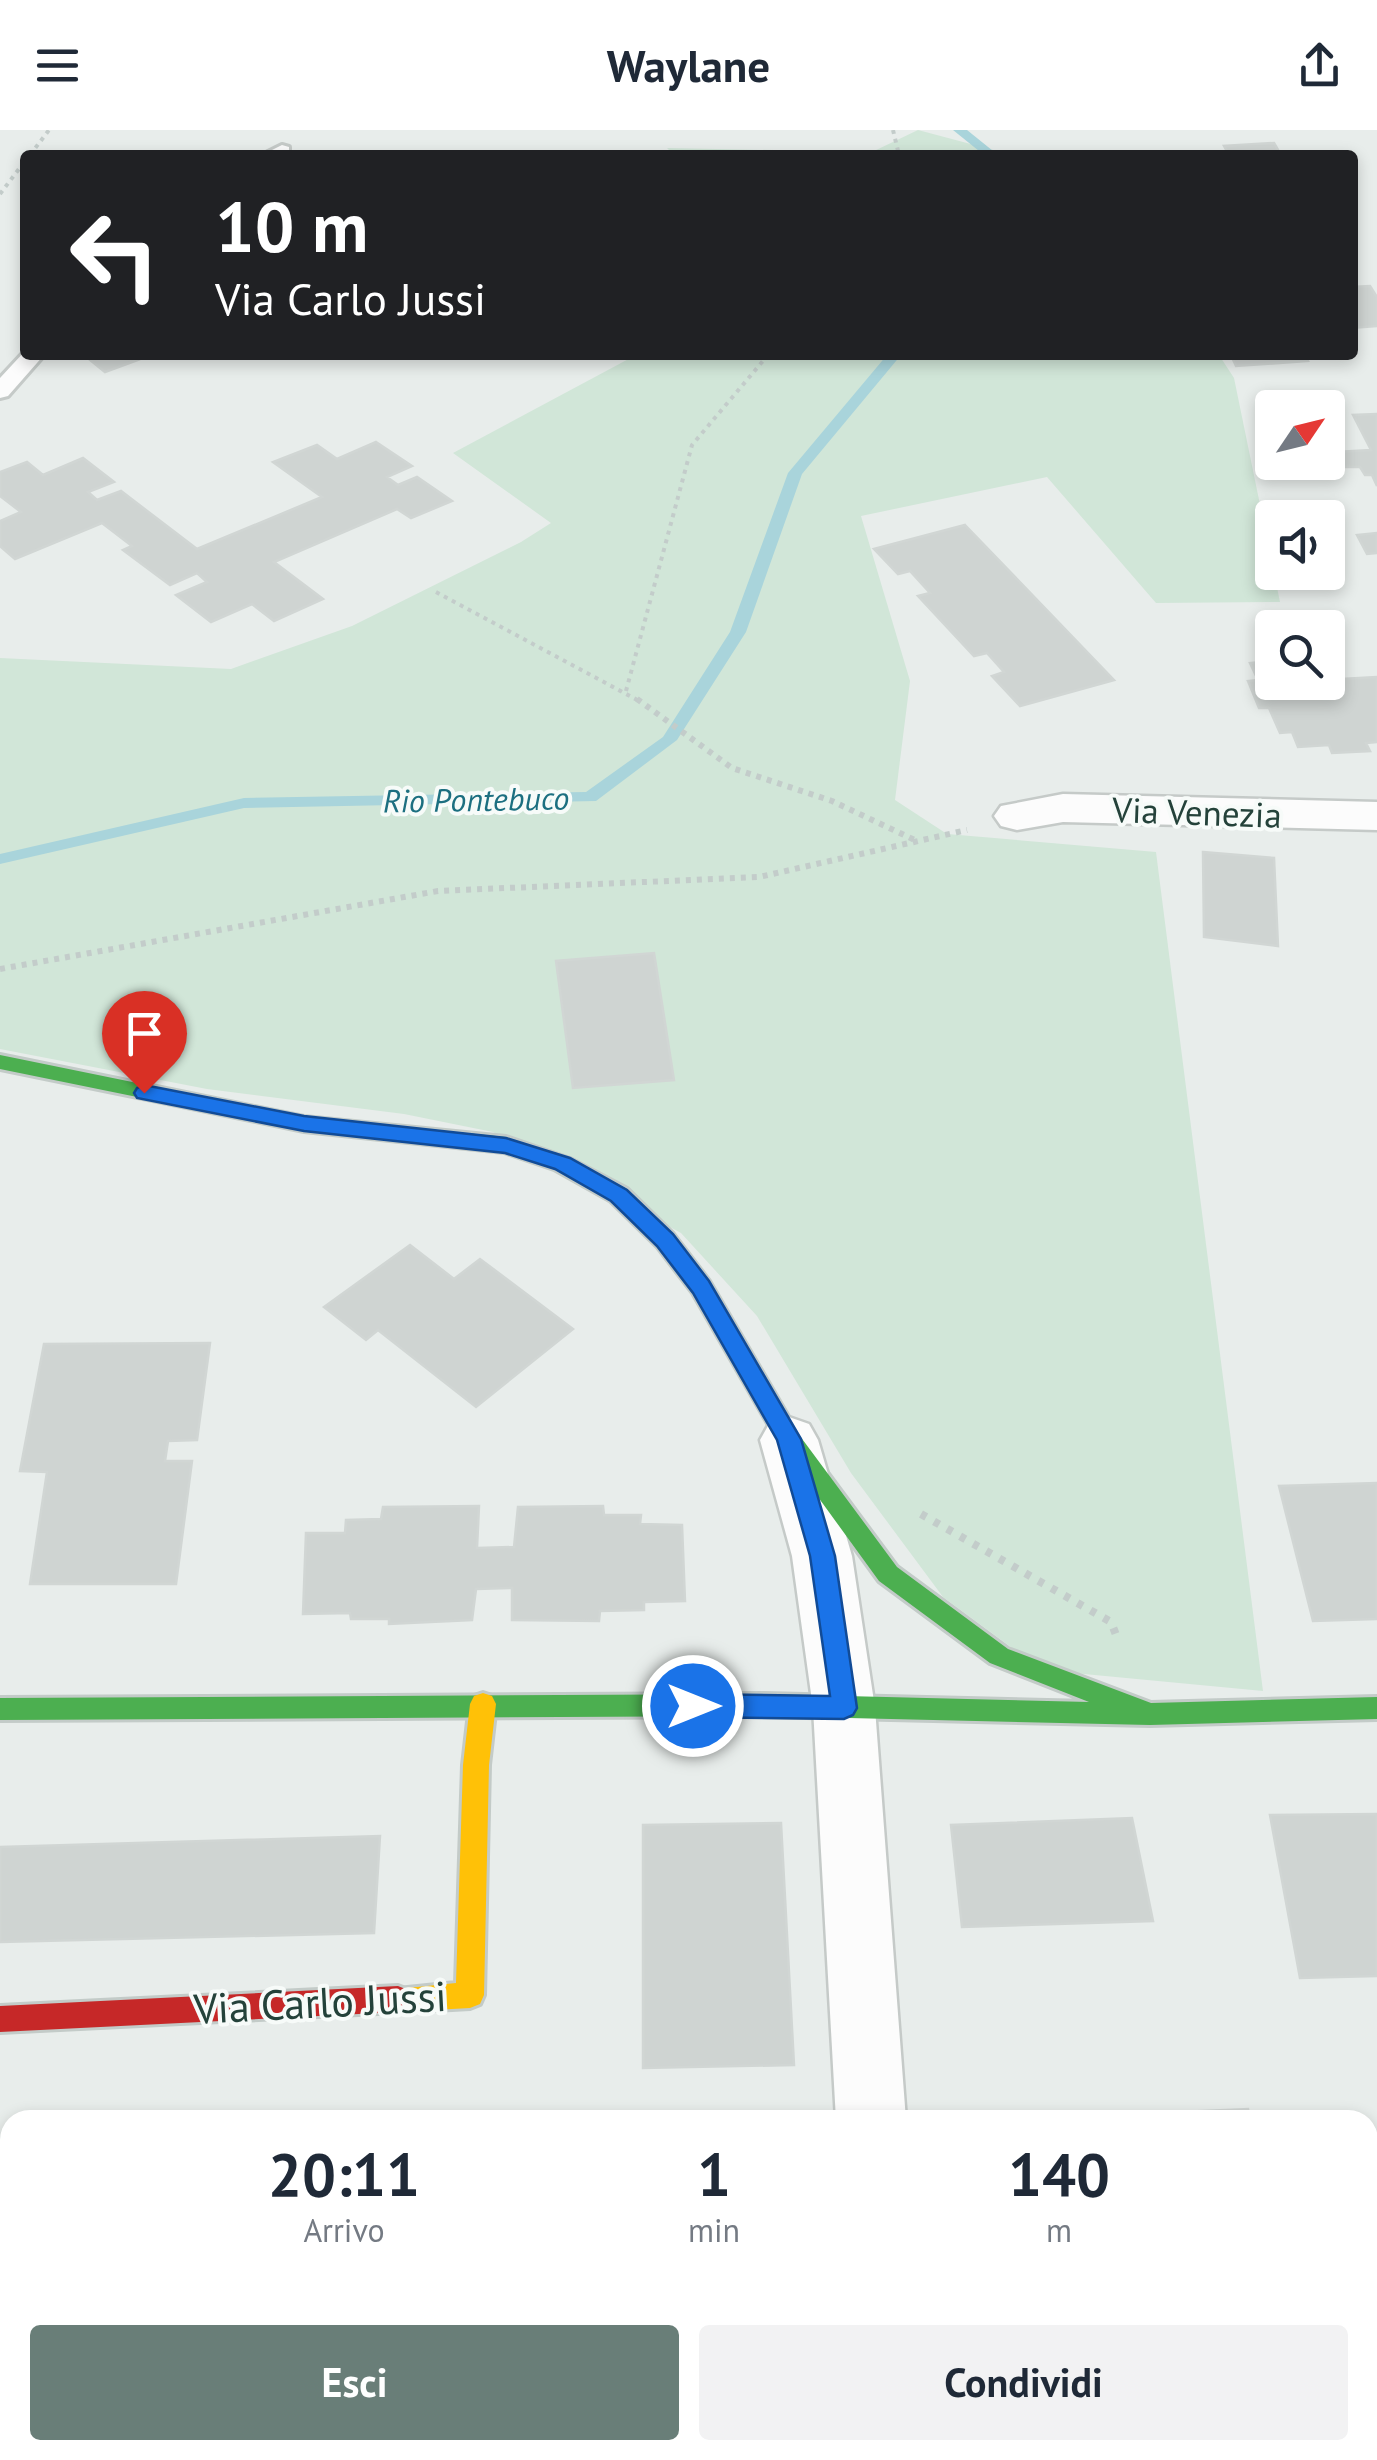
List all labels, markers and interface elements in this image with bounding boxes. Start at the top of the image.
text: Waylane [607,36,770,94]
icon: menu [30,38,85,93]
icon: share [1292,38,1347,93]
text: 10 m [215,181,368,271]
icon: left [50,190,180,320]
text: Via Carlo Jussi [215,269,486,327]
north arrow [1255,390,1345,480]
map controls [1255,390,1345,700]
button: sound [1255,500,1345,590]
button: search [1255,610,1345,700]
water label: Rio Pontebuco [382,776,570,822]
street label: Via Venezia [1111,786,1282,838]
pin [102,991,187,1094]
icon: arrive [117,1006,172,1061]
position arrow [641,1654,745,1758]
street label: Via Carlo Jussi [191,1968,448,2036]
text: 20:11 [268,2135,420,2213]
text: 1 [697,2135,731,2213]
text: 140 [1008,2135,1110,2213]
text: Arrivo [303,2209,385,2251]
text: min [688,2209,740,2251]
text: m [1046,2209,1072,2251]
button: Esci [30,2325,679,2440]
button: Condividi [699,2325,1348,2440]

